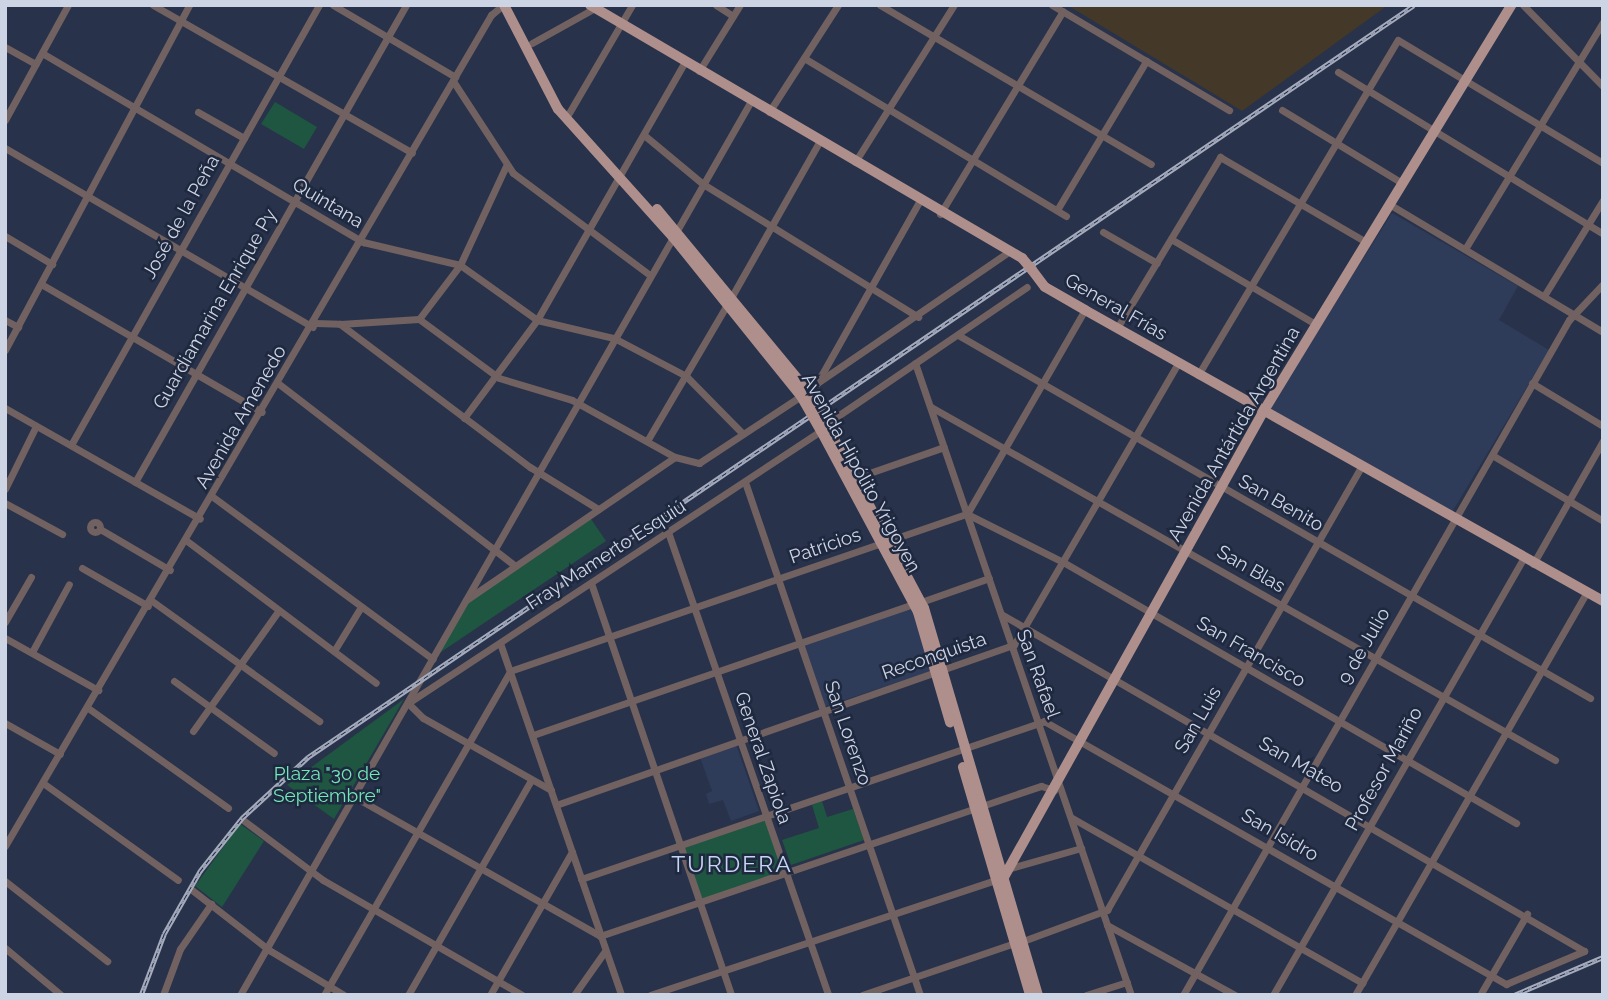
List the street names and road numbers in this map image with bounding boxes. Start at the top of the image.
street label: José de la Peña [138,151,224,283]
street label: Quintana [288,173,368,233]
street label: Guardiamarina Enrique Py [148,205,282,413]
street label: General Frías [1061,268,1171,346]
street label: Avenida Antártida Argentina [1163,322,1305,546]
street label: Avenida Amenedo [191,341,291,493]
street label: Avenida Hipólito Yrigoyen [796,369,926,577]
street label: San Benito [1234,470,1328,536]
street label: Fray Mamerto Esquiú [522,495,690,615]
street label: Patricios [786,523,864,569]
street label: San Blas [1213,540,1289,598]
street label: 9 de Julio [1333,604,1395,688]
street label: San Francisco [1193,612,1309,692]
street label: San Rafael [1011,626,1065,722]
street label: Reconquista [879,627,989,685]
street label: San Lorenzo [819,678,877,788]
street label: San Luis [1170,682,1226,758]
street label: General Zapiola [730,689,796,827]
street label: Profesor Mariño [1340,703,1428,835]
street label: San Mateo [1255,732,1347,798]
street label: San Isidro [1237,804,1323,866]

